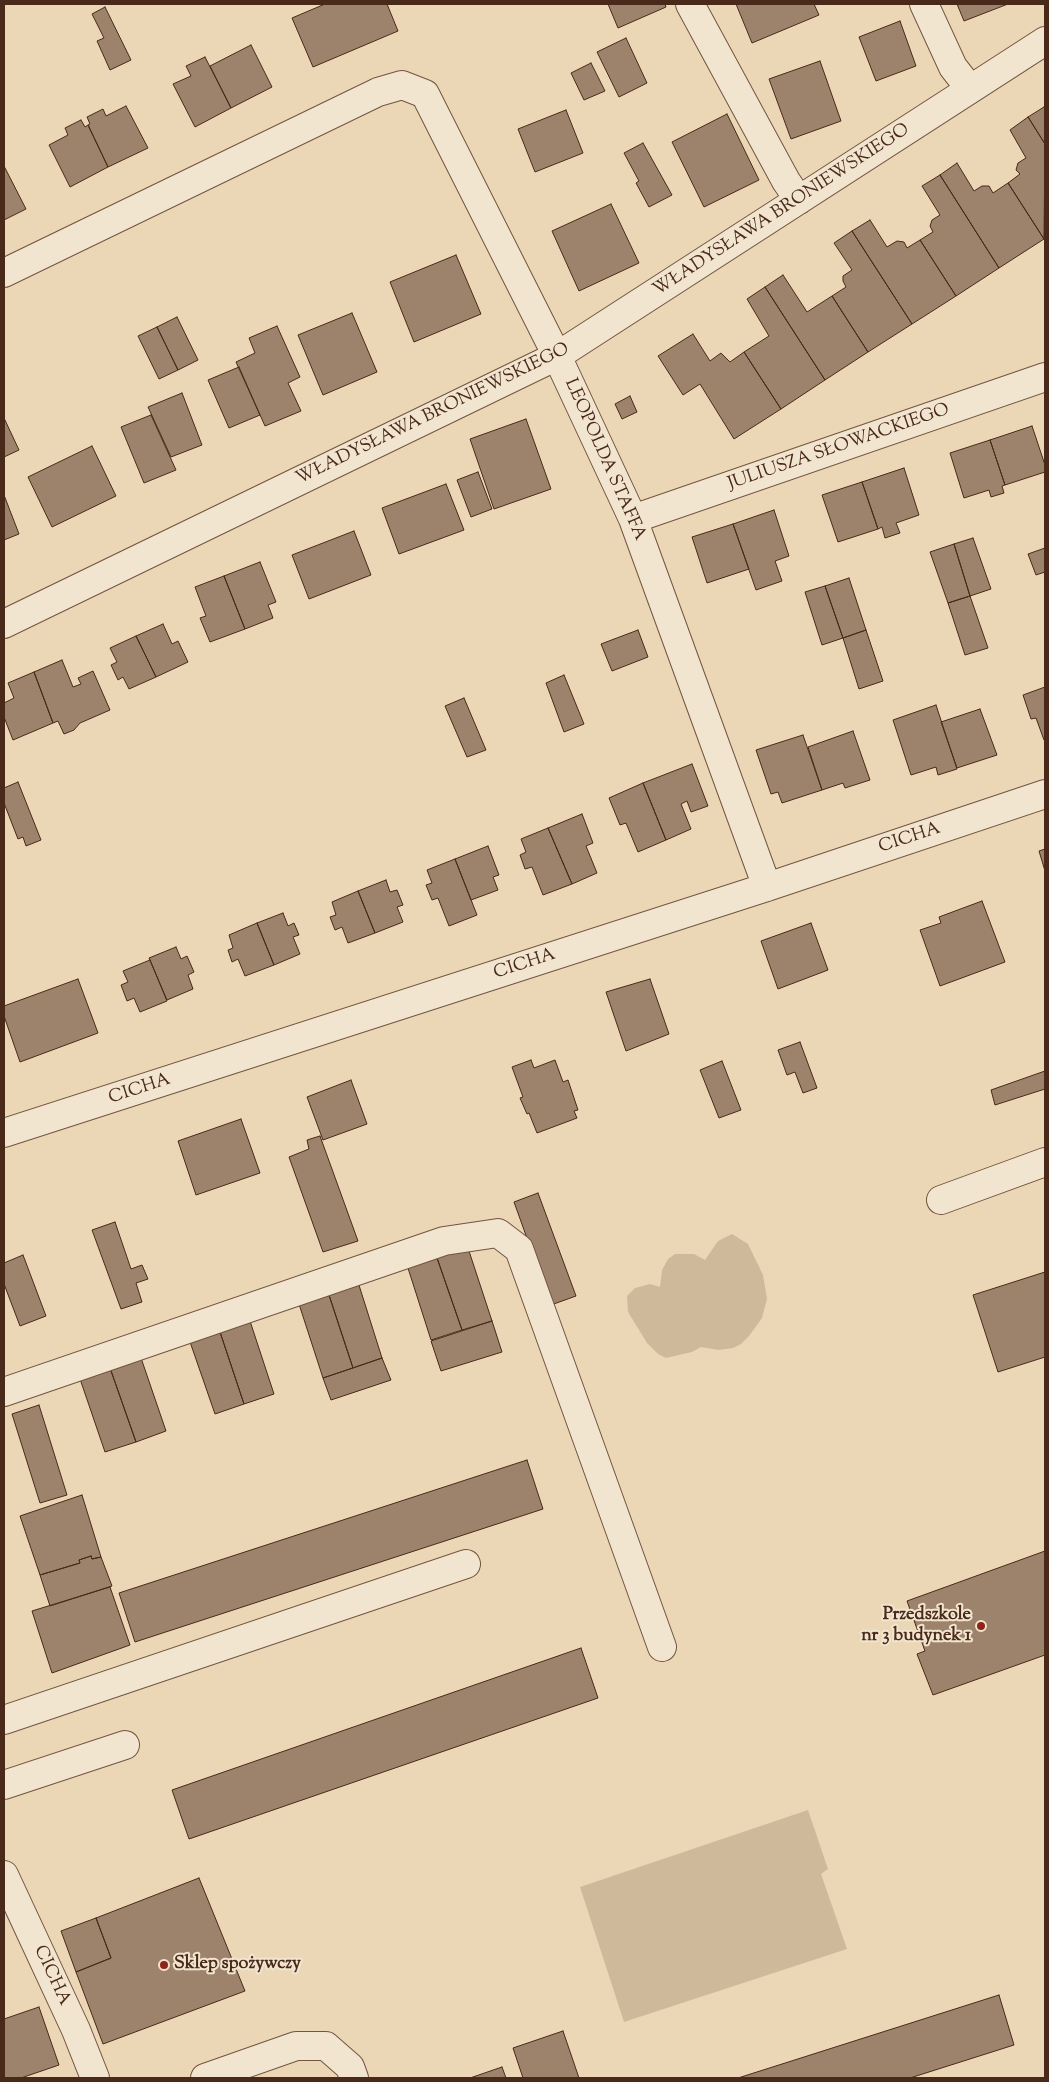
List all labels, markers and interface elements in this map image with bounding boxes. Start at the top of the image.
street label: WŁADYSŁAWA BRONIEWSKIEGO [650,120,914,302]
street label: WŁADYSŁAWA BRONIEWSKIEGO [293,339,573,491]
street label: LEOPOLDA STAFFA [559,376,649,544]
street label: JULIUSZA SŁOWACKIEGO [725,400,953,496]
street label: CICHA [876,819,944,859]
street label: CICHA [491,945,559,985]
street label: CICHA [106,1070,174,1110]
place label: Przedszkole nr 3 budynek 1 [861,1605,971,1648]
marker: Przedszkole nr 3 budynek 1 [975,1620,987,1632]
street label: CICHA [28,1943,74,2009]
place label: Sklep spożywczy [174,1954,301,1976]
marker: Sklep spożywczy [158,1959,170,1971]

